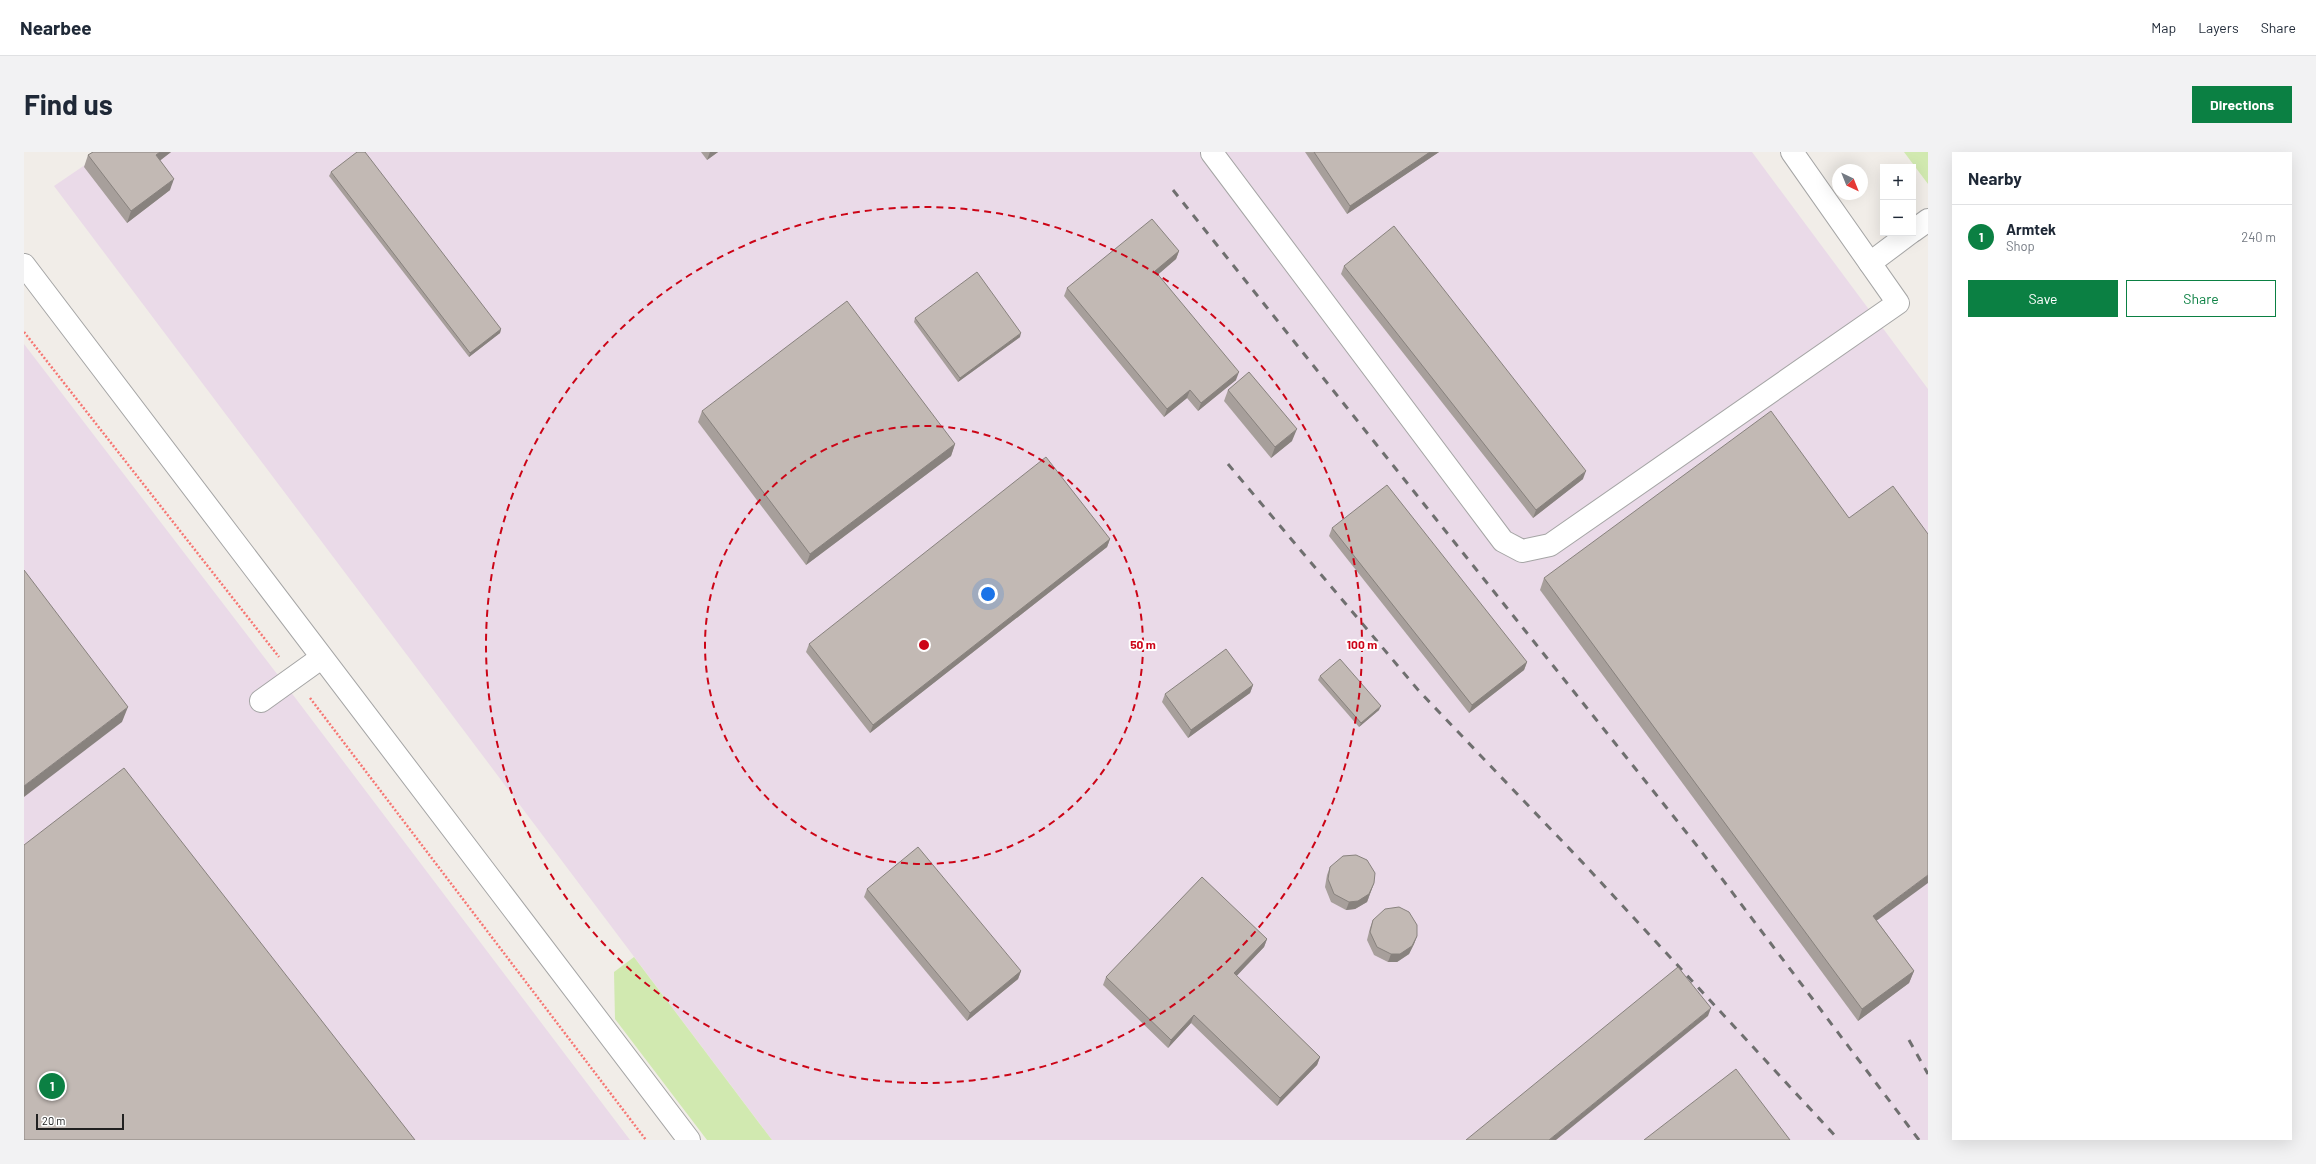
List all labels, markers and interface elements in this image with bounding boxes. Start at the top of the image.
text: Nearbee [20,16,92,39]
text: Map [2151,19,2176,36]
text: Layers [2198,19,2239,36]
text: Share [2261,19,2296,36]
button: Directions [2192,86,2292,123]
text: Find us [24,87,113,121]
north arrow [1832,164,1868,200]
map controls [1880,164,1916,236]
button: + [1880,164,1916,200]
text: Nearby [1968,168,2022,188]
button: − [1880,200,1916,236]
text: Armtek [2006,220,2056,238]
text: 1 [1979,229,1983,245]
text: 240 m [2241,229,2276,245]
text: Shop [2006,238,2035,254]
button: Save [1968,280,2118,317]
button: Share [2126,280,2276,317]
your location [978,584,998,604]
text: 50 m [1130,637,1156,651]
text: 100 m [1347,637,1377,651]
centre of rings [917,638,931,652]
pin: 1 [39,1071,65,1101]
scale bar [36,1112,124,1131]
text: 20 m [42,1114,65,1127]

